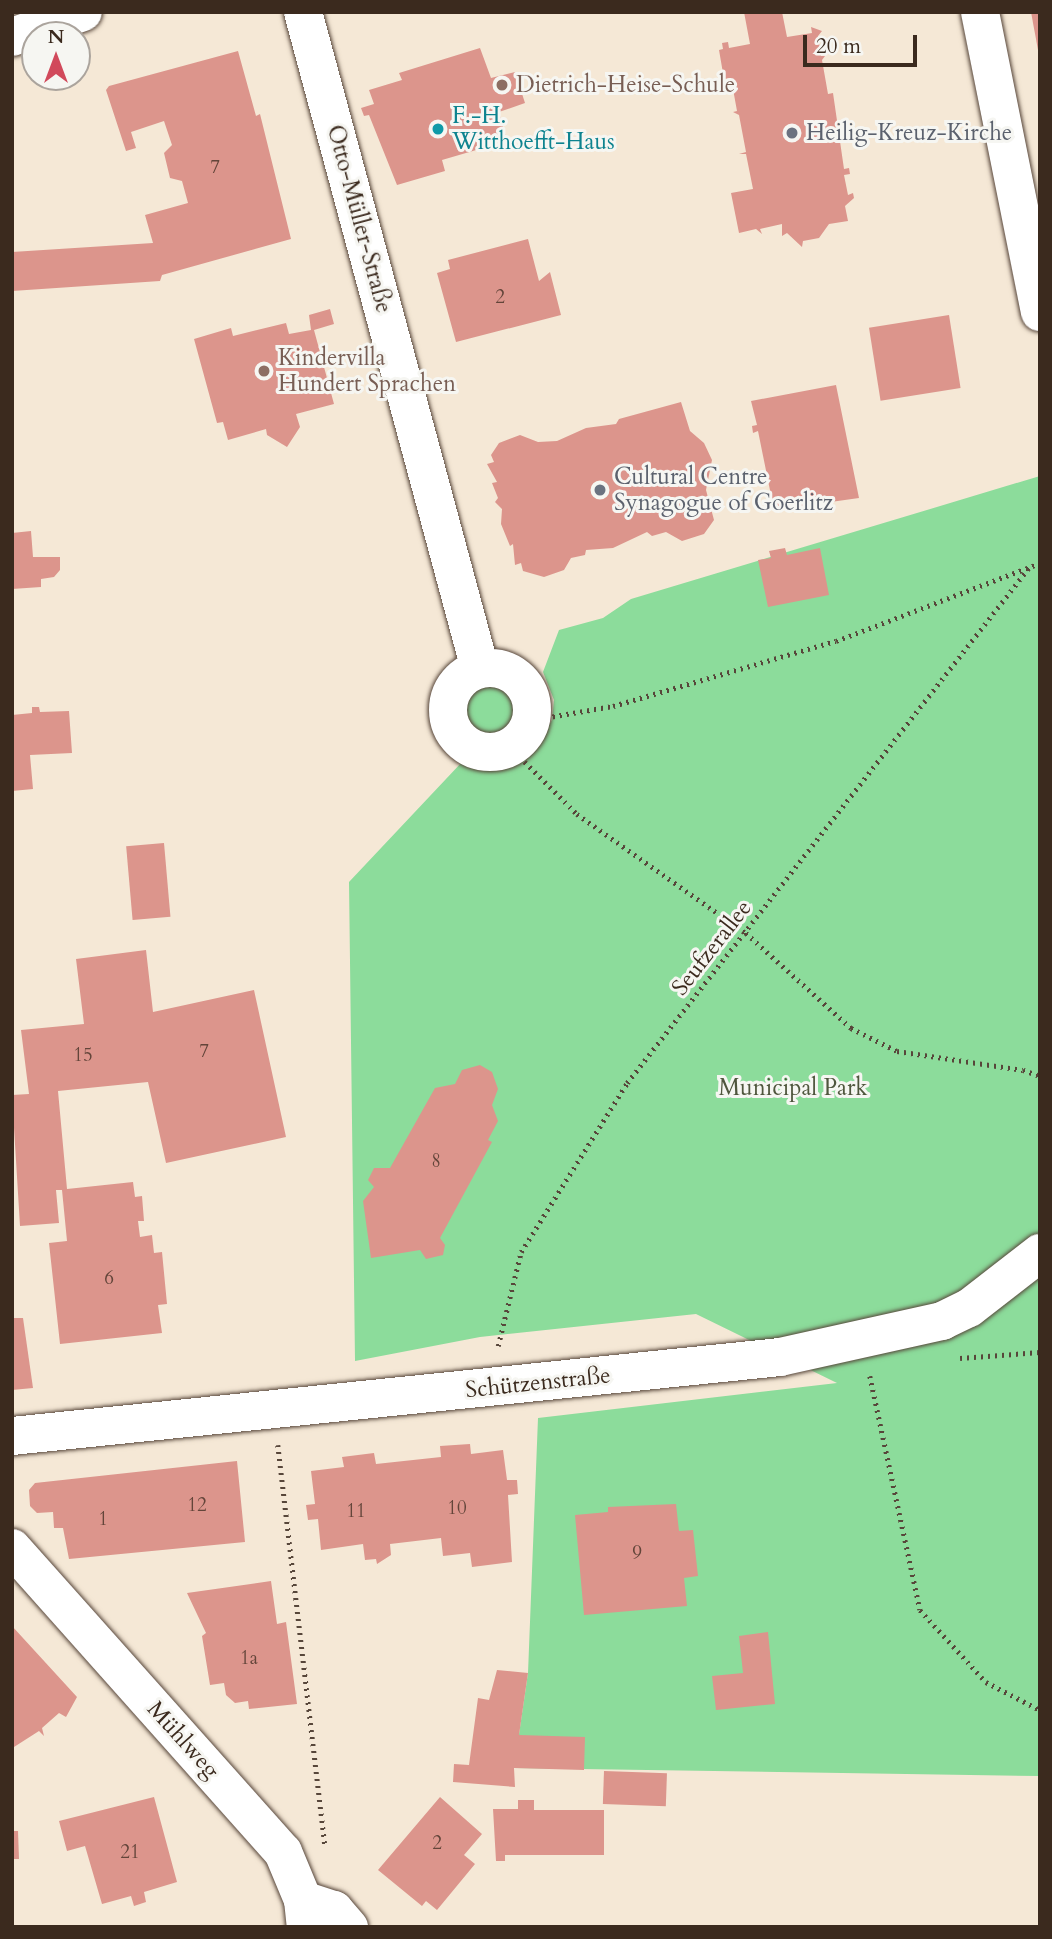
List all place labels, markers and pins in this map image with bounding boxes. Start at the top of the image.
place label: Dietrich-Heise-Schule [516,71,735,99]
marker: Dietrich-Heise-Schule [494,77,510,93]
place label: F.-H. Witthoefft-Haus [452,102,615,156]
place label: Heilig-Kreuz-Kirche [806,119,1012,147]
marker: F.-H. Witthoefft-Haus [430,121,446,137]
marker: Heilig-Kreuz-Kirche [784,125,800,141]
place label: Kindervilla Hundert Sprachen [278,344,456,398]
marker: Kindervilla Hundert Sprachen [256,363,272,379]
place label: Cultural Centre Synagogue of Goerlitz [614,463,833,517]
marker: Cultural Centre Synagogue of Goerlitz [592,482,608,498]

